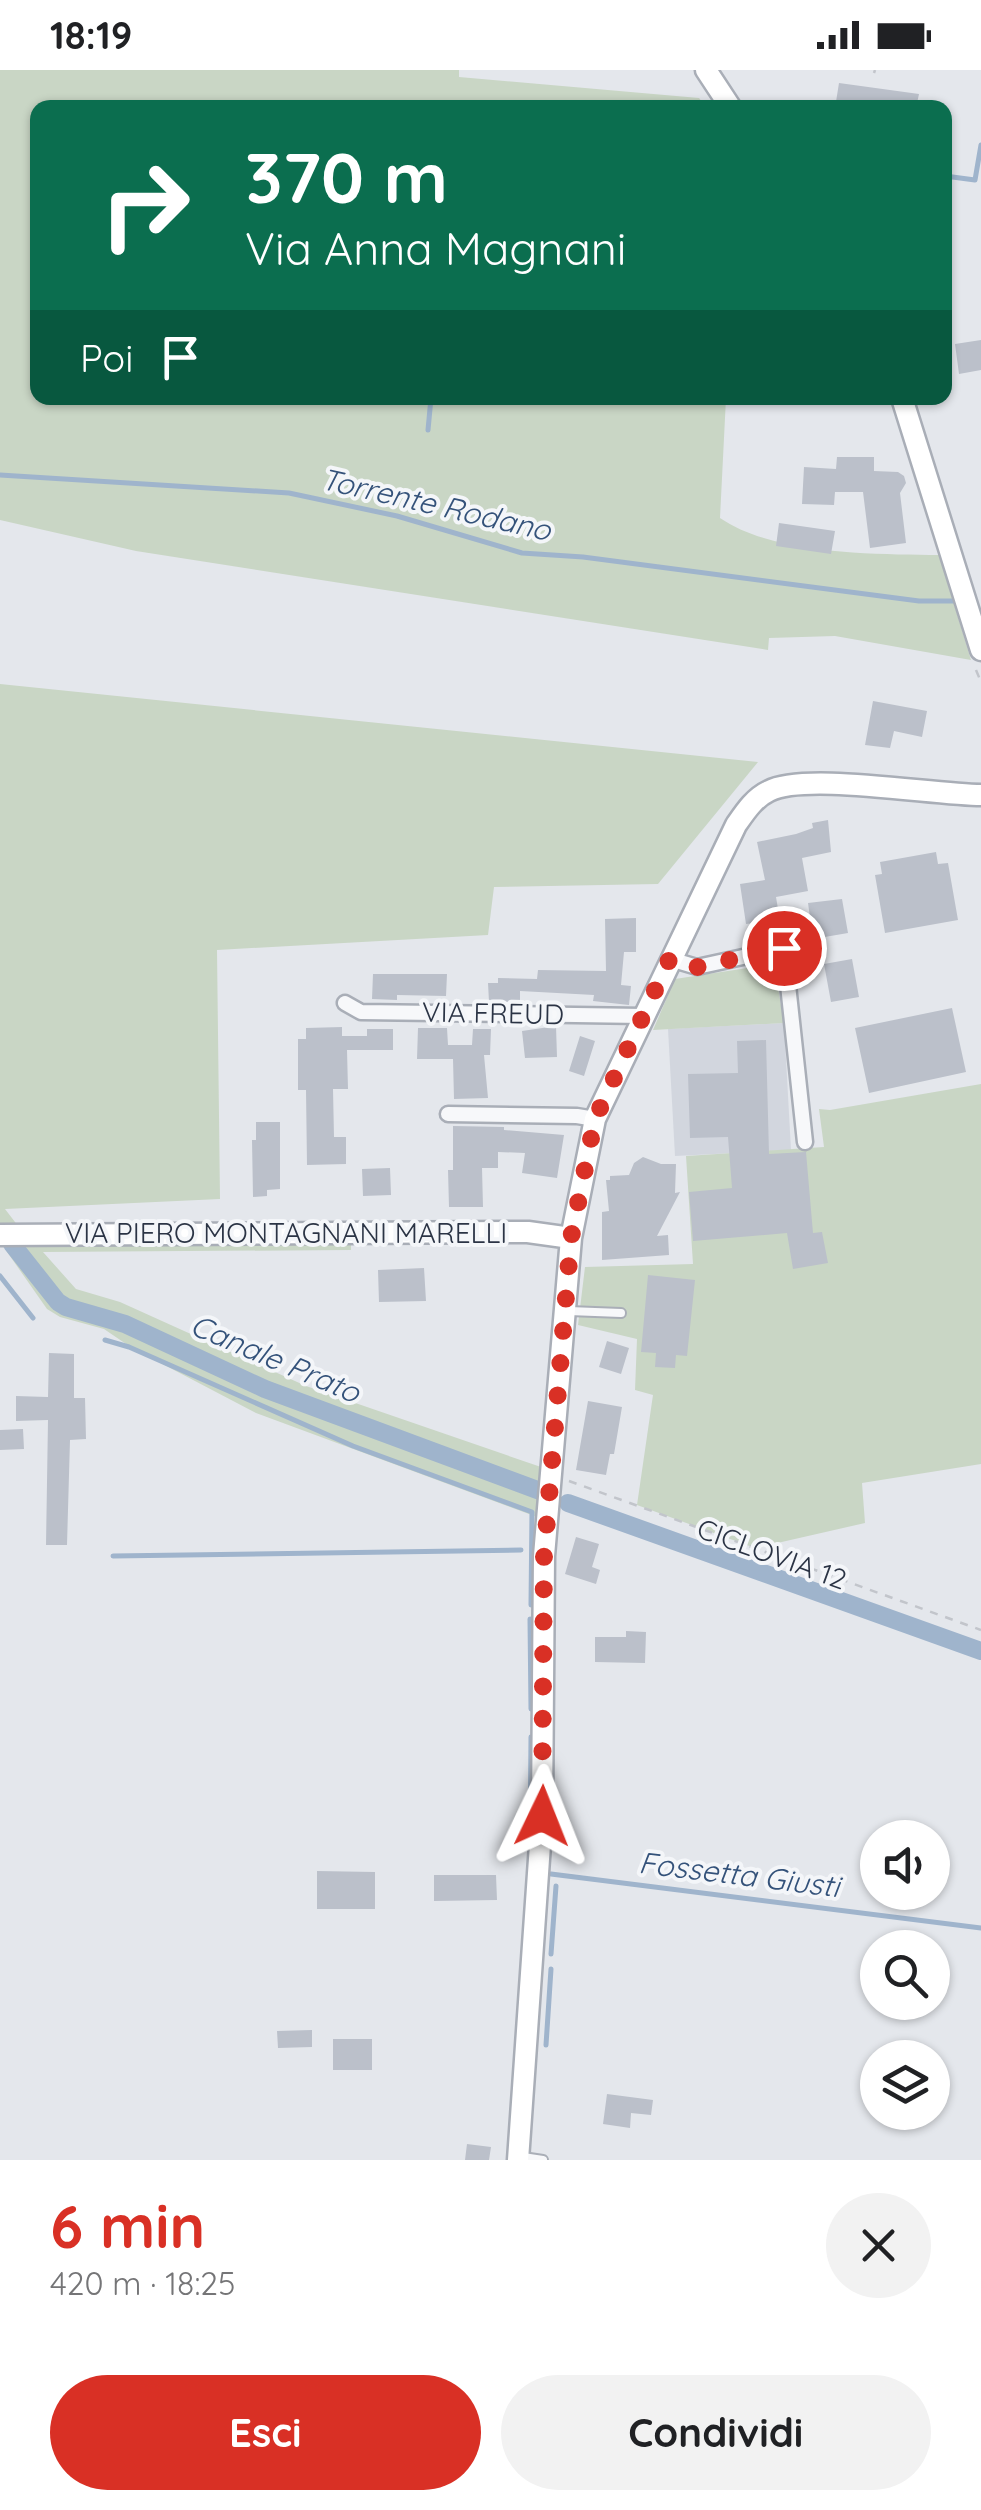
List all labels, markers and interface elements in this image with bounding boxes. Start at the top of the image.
text: 18:19 [50,11,132,59]
text: 370 m [245,133,448,221]
icon: right [80,140,210,270]
text: Via Anna Magnani [245,220,626,276]
icon: arrive [153,330,208,385]
text: Poi [80,334,133,382]
water label: Torrente Rodano [318,459,557,549]
pin [742,906,827,991]
icon: arrive [757,921,812,976]
street label: VIA FREUD [422,994,564,1031]
street label: VIA PIERO MONTAGNANI MARELLI [65,1215,507,1250]
water label: Canale Prato [185,1305,368,1412]
street label: CICLOVIA 12 [693,1510,852,1597]
position arrow [490,1764,594,1868]
map controls [860,1820,950,2130]
button: sound [860,1820,950,1910]
water label: Fossetta Giusti [637,1843,845,1906]
button: search [860,1930,950,2020]
button: layers [860,2040,950,2130]
text: 6 min [50,2188,205,2263]
button: close [826,2193,931,2298]
text: 420 m · 18:25 [50,2263,236,2303]
button: Esci [50,2375,481,2490]
button: Condividi [501,2375,931,2490]

